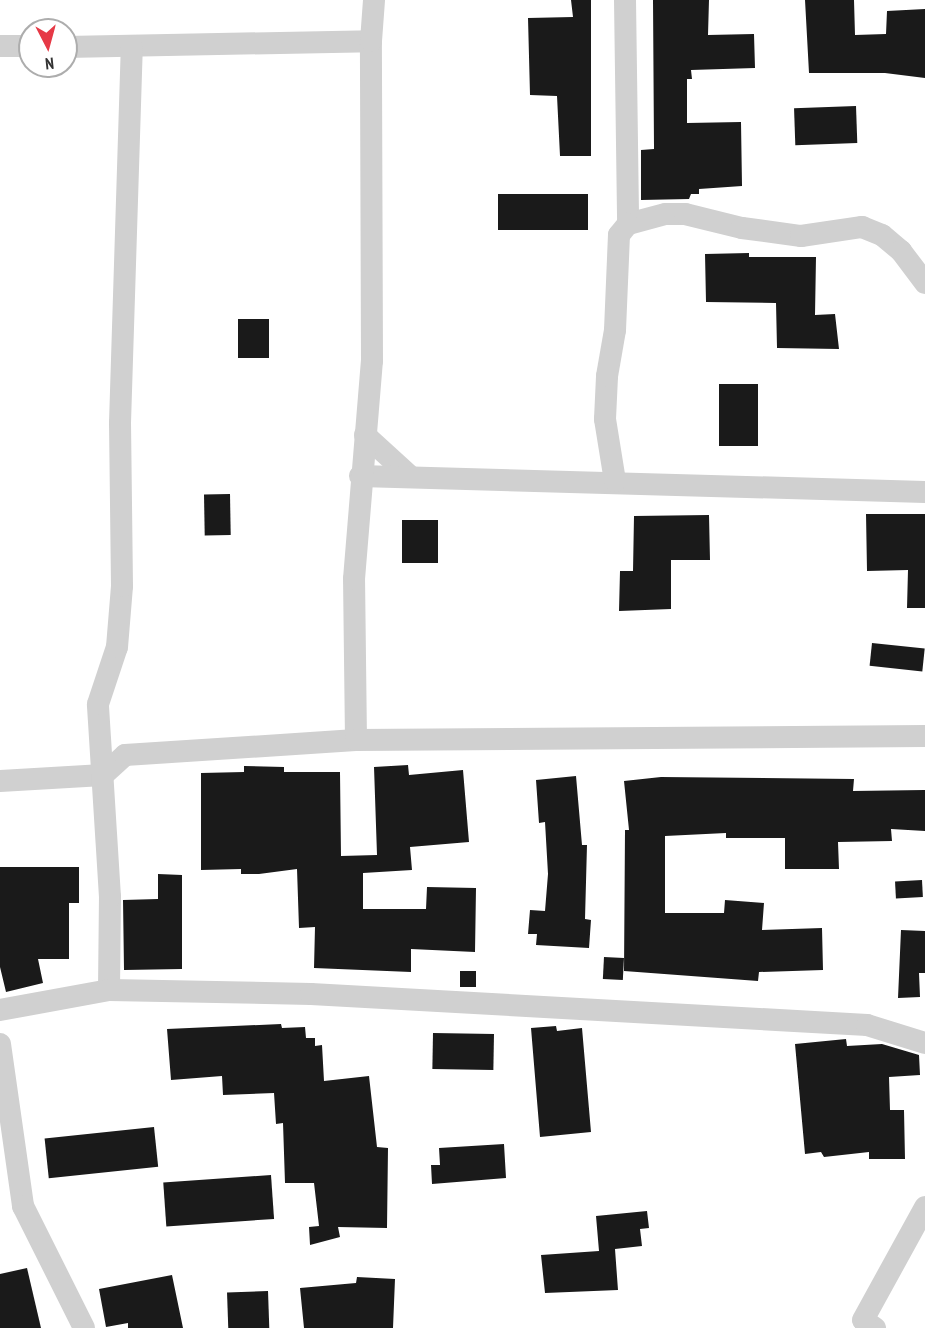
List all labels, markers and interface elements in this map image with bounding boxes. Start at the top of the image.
north arrow [18,18,78,78]
text: N [44,54,55,74]

